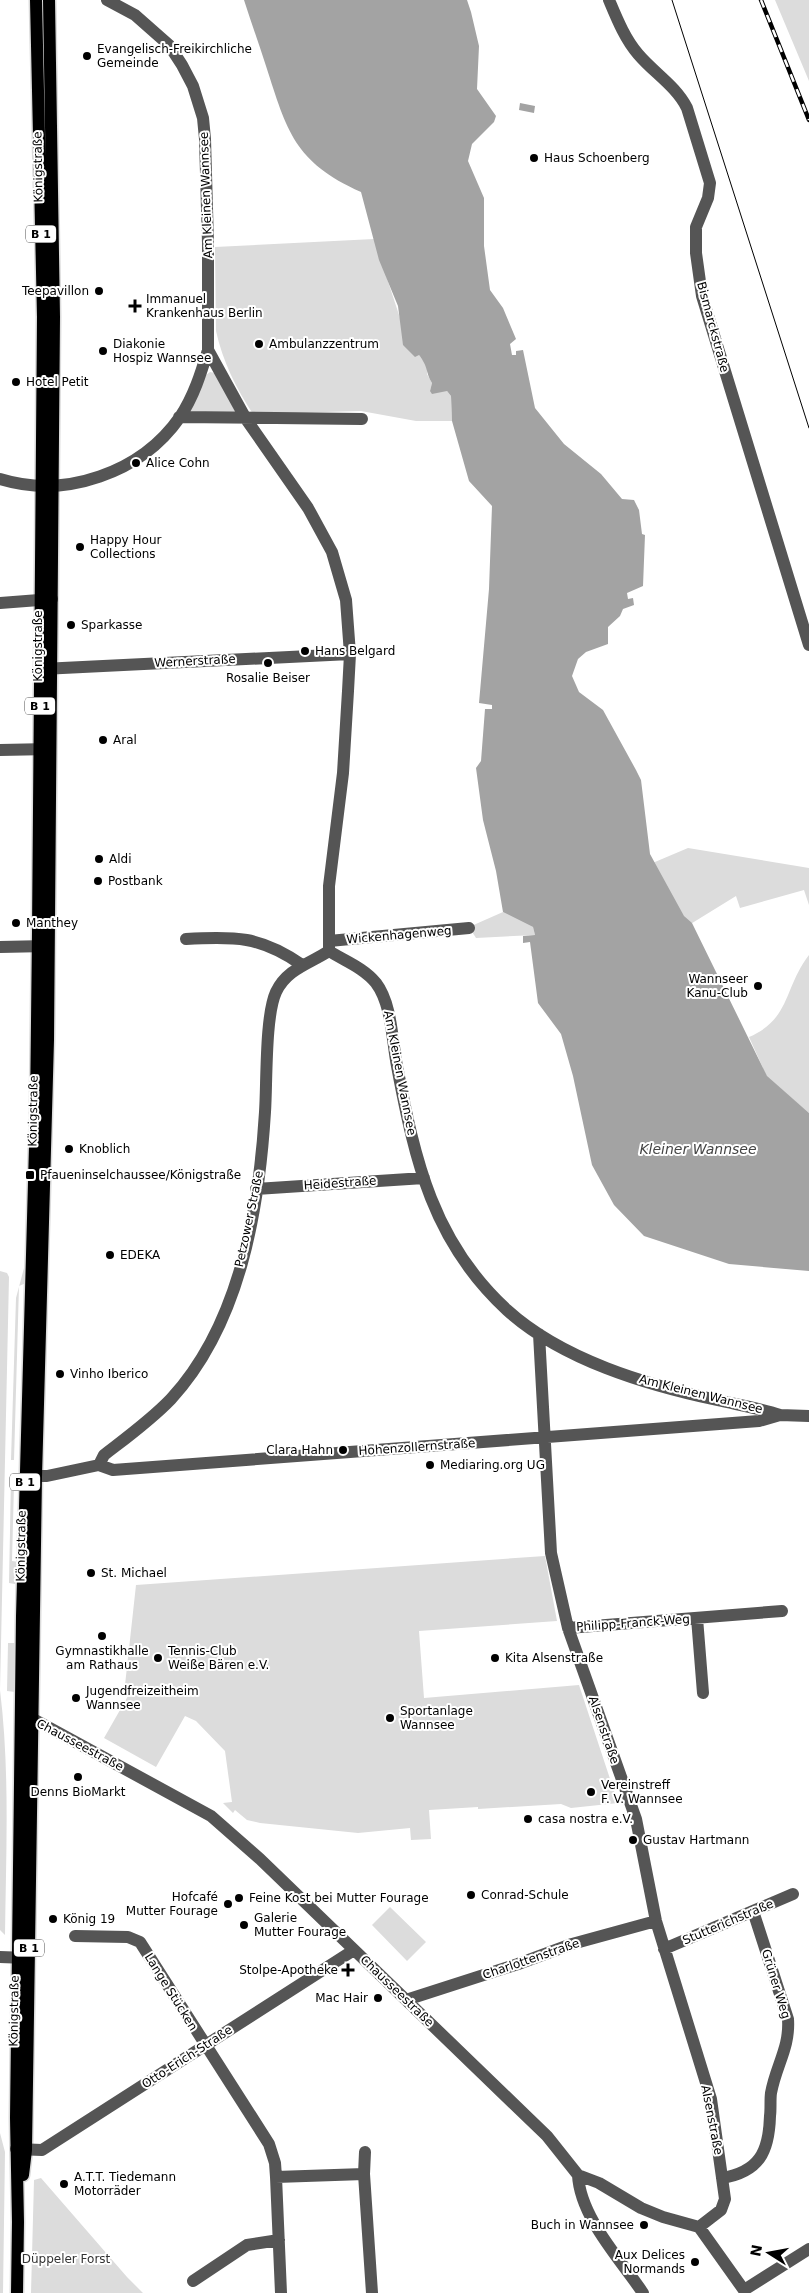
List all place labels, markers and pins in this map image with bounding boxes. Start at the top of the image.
place label: Evangelisch-Freikirchliche Gemeinde [97,42,252,70]
marker: Evangelisch-Freikirchliche Gemeinde [81,50,93,62]
place label: Haus Schoenberg [544,151,650,165]
marker: Haus Schoenberg [528,152,540,164]
place label: Teepavillon [21,284,89,298]
marker: Teepavillon [93,285,105,297]
place label: Immanuel Krankenhaus Berlin [146,292,263,320]
marker: Immanuel Krankenhaus Berlin [128,299,142,313]
place label: Diakonie Hospiz Wannsee [113,337,211,365]
place label: Ambulanzzentrum [269,337,379,351]
marker: Ambulanzzentrum [253,338,265,350]
marker: Diakonie Hospiz Wannsee [97,345,109,357]
place label: Hotel Petit [26,375,89,389]
marker: Hotel Petit [10,376,22,388]
place label: Alice Cohn [146,456,210,470]
marker: Alice Cohn [130,457,142,469]
place label: Happy Hour Collections [90,533,161,561]
marker: Happy Hour Collections [74,541,86,553]
place label: Sparkasse [81,618,143,632]
marker: Sparkasse [65,619,77,631]
place label: Hans Belgard [315,644,395,658]
marker: Hans Belgard [299,645,311,657]
marker: Rosalie Beiser [262,657,274,669]
place label: Rosalie Beiser [226,671,310,685]
place label: Aral [113,733,137,747]
marker: Aral [97,734,109,746]
place label: Aldi [109,852,132,866]
marker: Aldi [93,853,105,865]
place label: Postbank [108,874,163,888]
marker: Postbank [92,875,104,887]
place label: Manthey [26,916,78,930]
marker: Manthey [10,917,22,929]
place label: Wannseer Kanu-Club [687,972,748,1000]
marker: Wannseer Kanu-Club [752,980,764,992]
place label: Knoblich [79,1142,130,1156]
marker: Knoblich [63,1143,75,1155]
place label: Pfaueninselchaussee/Königstraße [40,1168,241,1182]
marker: Pfaueninselchaussee/Königstraße [24,1169,36,1181]
place label: EDEKA [120,1248,161,1262]
marker: EDEKA [104,1249,116,1261]
place label: Vinho Iberico [70,1367,148,1381]
marker: Vinho Iberico [54,1368,66,1380]
place label: Clara Hahn [266,1443,333,1457]
marker: Clara Hahn [337,1444,349,1456]
place label: Mediaring.org UG [440,1458,545,1472]
marker: Mediaring.org UG [424,1459,436,1471]
place label: St. Michael [101,1566,167,1580]
marker: St. Michael [85,1567,97,1579]
marker: Gymnastikhalle am Rathaus [96,1630,108,1642]
place label: Gymnastikhalle am Rathaus [55,1644,149,1672]
place label: Tennis-Club Weiße Bären e.V. [167,1644,269,1672]
place label: Kita Alsenstraße [505,1651,603,1665]
marker: Tennis-Club Weiße Bären e.V. [152,1652,164,1664]
marker: Kita Alsenstraße [489,1652,501,1664]
place label: Jugendfreizeitheim Wannsee [85,1684,199,1712]
marker: Jugendfreizeitheim Wannsee [70,1692,82,1704]
place label: Sportanlage Wannsee [400,1704,473,1732]
marker: Sportanlage Wannsee [384,1712,396,1724]
marker: Denns BioMarkt [72,1771,84,1783]
place label: Vereinstreff F. V. Wannsee [601,1778,683,1806]
place label: Denns BioMarkt [30,1785,126,1799]
marker: Vereinstreff F. V. Wannsee [585,1786,597,1798]
place label: casa nostra e.V. [538,1812,633,1826]
marker: casa nostra e.V. [522,1813,534,1825]
place label: Gustav Hartmann [643,1833,749,1847]
marker: Gustav Hartmann [627,1834,639,1846]
place label: Conrad-Schule [481,1888,569,1902]
marker: Conrad-Schule [465,1889,477,1901]
place label: Hofcafé Mutter Fourage [126,1890,218,1918]
place label: Feine Kost bei Mutter Fourage [249,1891,429,1905]
marker: Feine Kost bei Mutter Fourage [233,1892,245,1904]
marker: Hofcafé Mutter Fourage [222,1898,234,1910]
place label: Galerie Mutter Fourage [254,1911,346,1939]
place label: König 19 [63,1912,115,1926]
marker: König 19 [47,1913,59,1925]
marker: Galerie Mutter Fourage [238,1919,250,1931]
place label: Stolpe-Apotheke [239,1963,338,1977]
marker: Stolpe-Apotheke [342,1964,354,1976]
place label: Mac Hair [315,1991,368,2005]
marker: Mac Hair [372,1992,384,2004]
place label: A.T.T. Tiedemann Motorräder [74,2170,176,2198]
marker: A.T.T. Tiedemann Motorräder [58,2178,70,2190]
place label: Buch in Wannsee [531,2218,634,2232]
marker: Buch in Wannsee [638,2219,650,2231]
place label: Aux Delices Normands [615,2248,685,2276]
marker: Aux Delices Normands [689,2256,701,2268]

